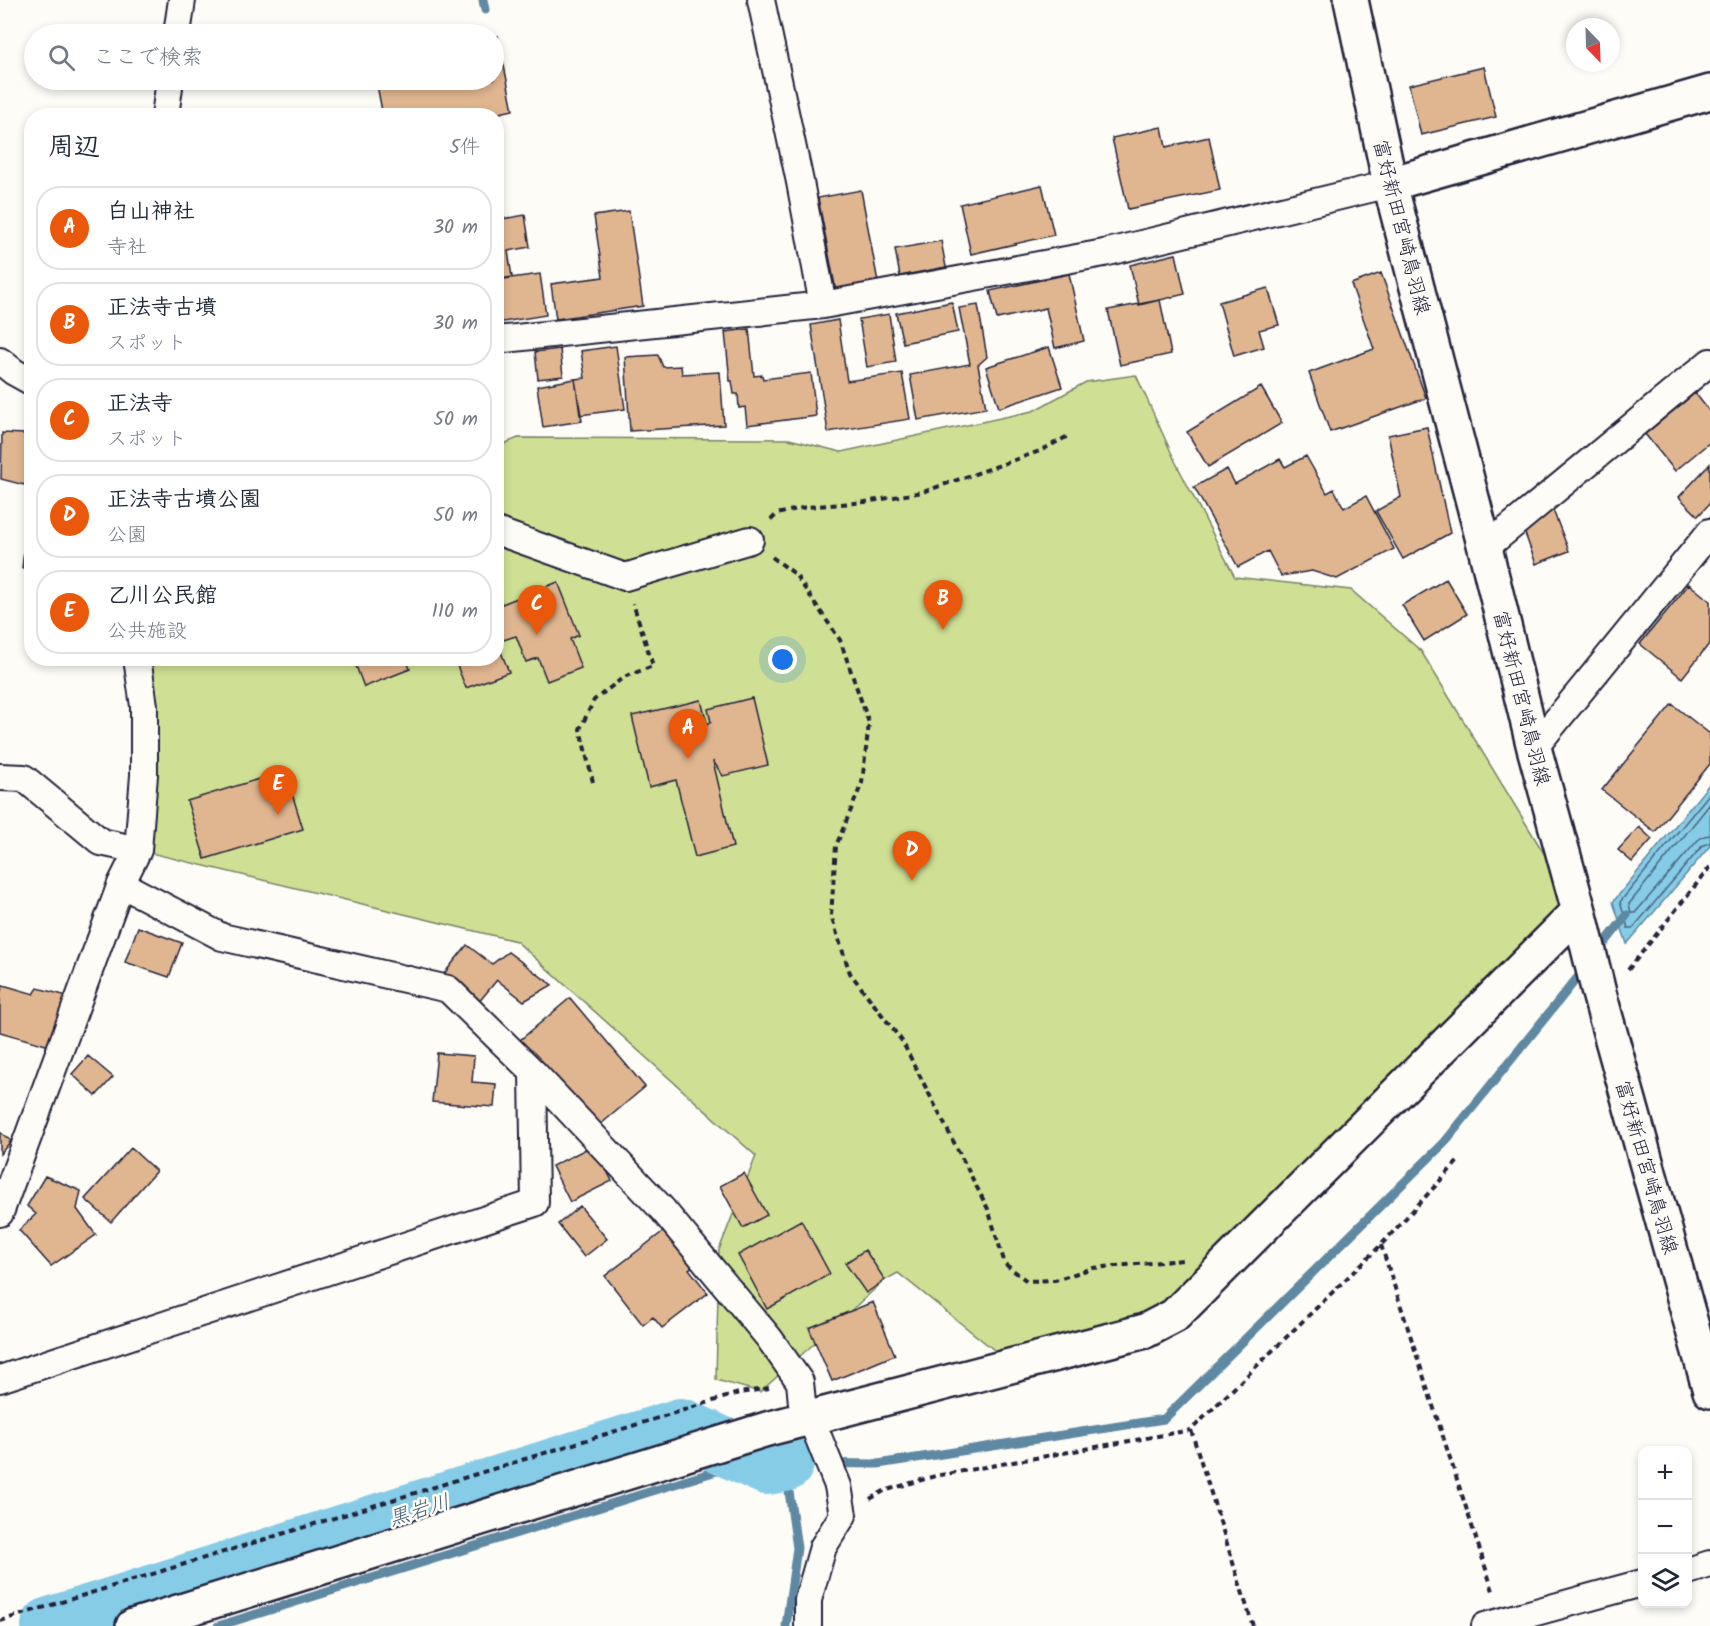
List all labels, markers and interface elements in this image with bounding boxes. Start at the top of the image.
north arrow [1566,18,1620,72]
search box [24,24,504,90]
icon: search [45,41,78,74]
text: ここで検索 [93,41,203,76]
text: 周辺 [48,127,100,169]
text: 5件 [449,132,480,164]
street label: 富好新田宮崎鳥羽線 [1363,136,1437,319]
text: 白山神社 [107,195,195,230]
text: A [63,212,76,244]
text: 30 m [433,212,478,244]
text: 寺社 [107,232,147,264]
text: 正法寺古墳 [107,291,217,326]
text: B [63,308,76,340]
text: 30 m [433,308,478,340]
text: スポット [107,328,187,360]
text: 正法寺 [107,387,173,422]
text: C [63,404,76,436]
text: 50 m [433,404,478,436]
text: スポット [107,424,187,456]
text: 正法寺古墳公園 [107,483,261,518]
text: D [63,500,76,532]
text: 50 m [433,500,478,532]
text: 公園 [107,520,147,552]
text: 乙川公民館 [107,579,217,614]
pin: B [924,580,962,630]
pin: C [518,586,556,635]
text: E [64,596,75,628]
text: 110 m [432,596,478,628]
street label: 富好新田宮崎鳥羽線 [1483,607,1557,790]
text: 公共施設 [107,616,187,648]
your location [768,645,797,674]
pin: A [668,710,708,759]
pin: E [258,766,298,815]
pin: D [892,832,932,881]
street label: 富好新田宮崎鳥羽線 [1605,1077,1685,1258]
map controls [1638,1446,1692,1608]
button: + [1638,1446,1692,1500]
water label: 黒岩川 [384,1486,454,1536]
button: − [1638,1500,1692,1554]
button: layers [1638,1554,1692,1608]

